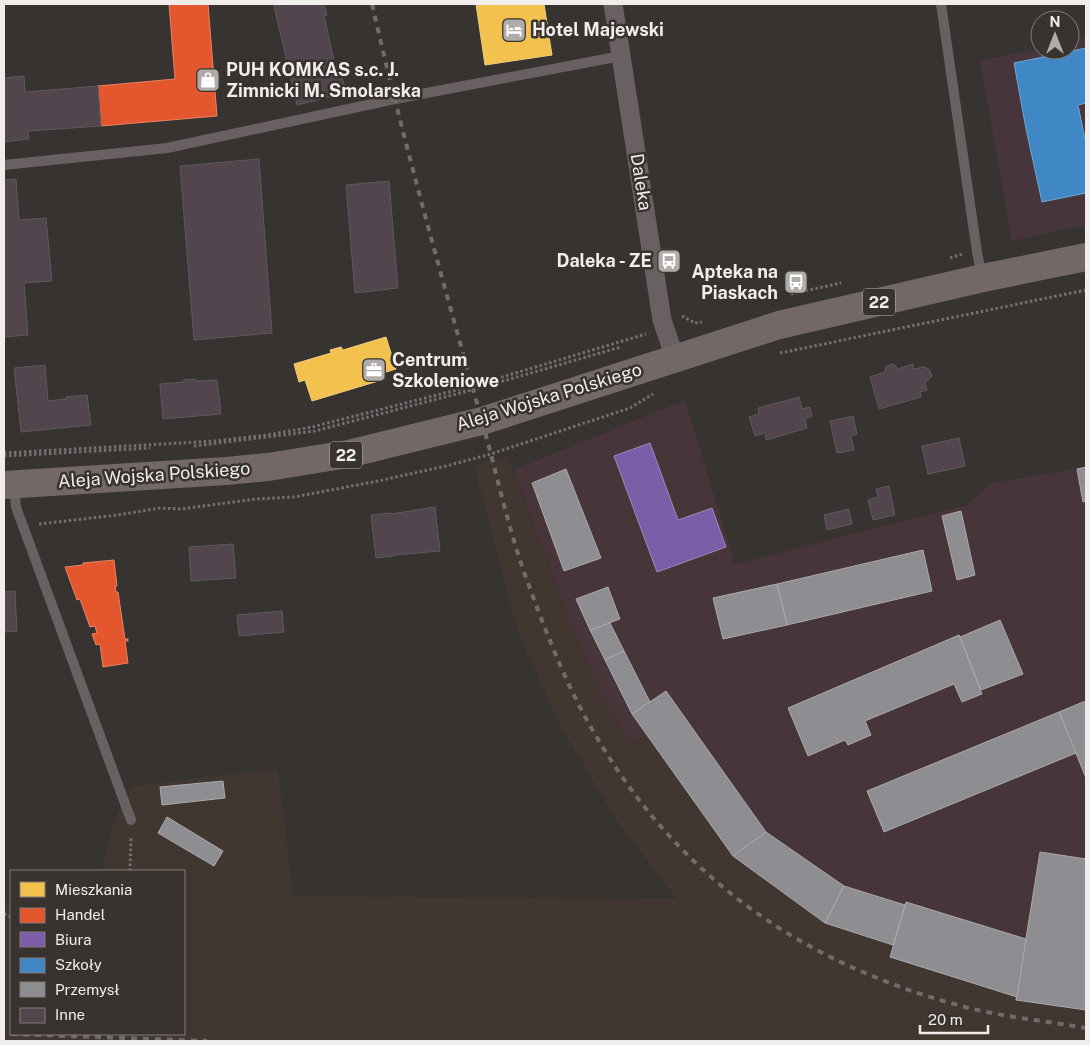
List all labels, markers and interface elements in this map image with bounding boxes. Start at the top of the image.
north arrow [1030,10,1080,60]
text: N [1050,14,1060,30]
hotel icon: Hotel Majewski [501,17,527,43]
place label: Hotel Majewski [532,19,664,40]
place label: PUH KOMKAS s.c. J. Zimnicki M. Smolarska [226,59,421,101]
shop icon: PUH KOMKAS s.c. J. Zimnicki M. Smolarska [195,67,221,93]
street label: Daleka [627,152,656,212]
bus stop icon: Daleka - ZE [656,248,682,274]
place label: Daleka - ZE [556,250,652,271]
place label: Apteka na Piaskach [692,261,778,303]
bus stop icon: Apteka na Piaskach [783,269,809,295]
road number: 22 [863,288,895,316]
place label: Centrum Szkoleniowe [392,349,499,391]
office icon: Centrum Szkoleniowe [361,357,387,383]
street label: Aleja Wojska Polskiego [454,358,644,435]
road number: 22 [330,442,362,468]
street label: Aleja Wojska Polskiego [57,457,251,492]
legend [10,870,185,1035]
text: Mieszkania [55,881,132,898]
text: Handel [55,906,105,923]
text: Biura [55,931,91,948]
text: Szkoły [55,956,102,973]
text: Przemysł [55,981,120,998]
scale bar [920,1002,988,1034]
text: Inne [55,1006,85,1023]
text: 20 m [928,1011,963,1028]

